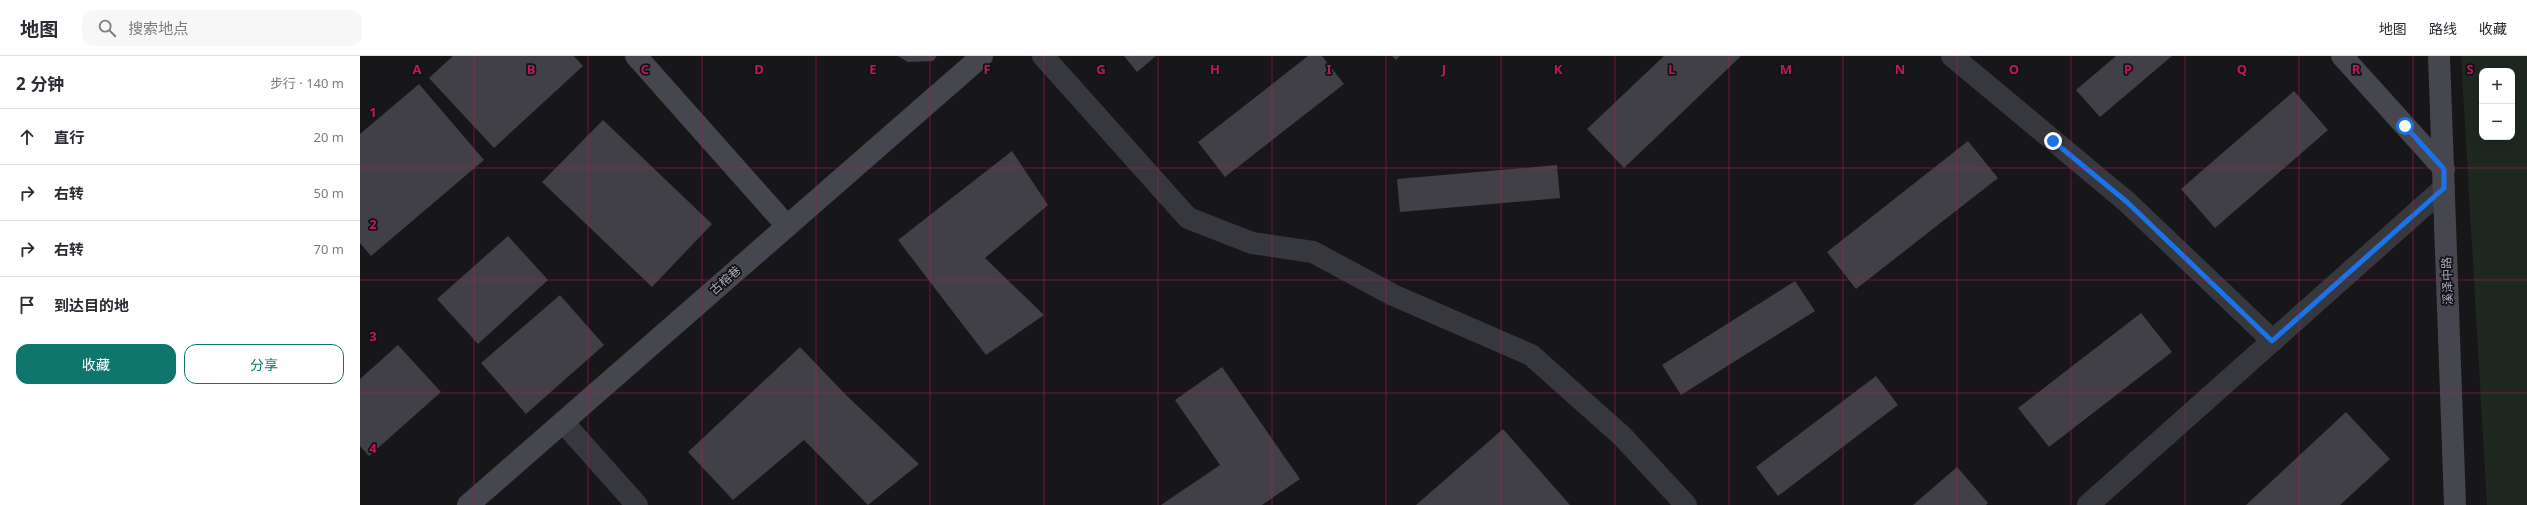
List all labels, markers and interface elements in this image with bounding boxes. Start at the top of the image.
search box [82,10,362,46]
text: 地图 [20,16,58,42]
icon: search [96,17,118,39]
text: 搜索地点 [128,18,188,38]
text: 地图 [2379,19,2407,38]
text: 路线 [2429,19,2457,38]
text: 收藏 [2479,19,2507,38]
text: A [413,60,422,78]
text: B [527,60,535,78]
text: C [641,60,649,78]
text: D [754,60,764,78]
text: E [869,60,877,78]
text: F [983,60,991,78]
text: G [1096,60,1106,78]
text: H [1210,60,1220,78]
text: I [1326,60,1332,78]
text: J [1441,60,1446,78]
text: K [1554,60,1563,78]
text: L [1668,60,1676,78]
text: M [1780,60,1792,78]
text: N [1895,60,1905,78]
text: O [2009,60,2019,78]
text: P [2124,60,2132,78]
text: Q [2237,60,2247,78]
text: R [2352,60,2361,78]
text: S [2466,60,2474,78]
map controls [2479,68,2515,140]
button: + [2479,68,2515,104]
text: 2 分钟 [16,72,64,95]
text: 步行 · 140 m [270,74,344,92]
text: 1 [369,103,377,121]
button: − [2479,104,2515,140]
route start [2396,117,2414,135]
icon: ahead [16,126,38,148]
text: 直行 [54,127,84,147]
text: 20 m [314,128,344,146]
route end [2044,132,2062,150]
icon: right [16,182,38,204]
text: 右转 [54,183,84,203]
text: 50 m [314,184,344,202]
text: 2 [369,215,377,233]
icon: right [16,238,38,260]
text: 右转 [54,239,84,259]
text: 70 m [314,240,344,258]
street label: 溪泽中路 [2438,257,2456,305]
street label: 古榕巷 [706,262,744,298]
icon: arrive [16,294,38,316]
text: 到达目的地 [54,295,129,315]
text: 3 [369,327,377,345]
button: 收藏 [16,344,176,384]
button: 分享 [184,344,344,384]
text: 4 [369,439,377,457]

